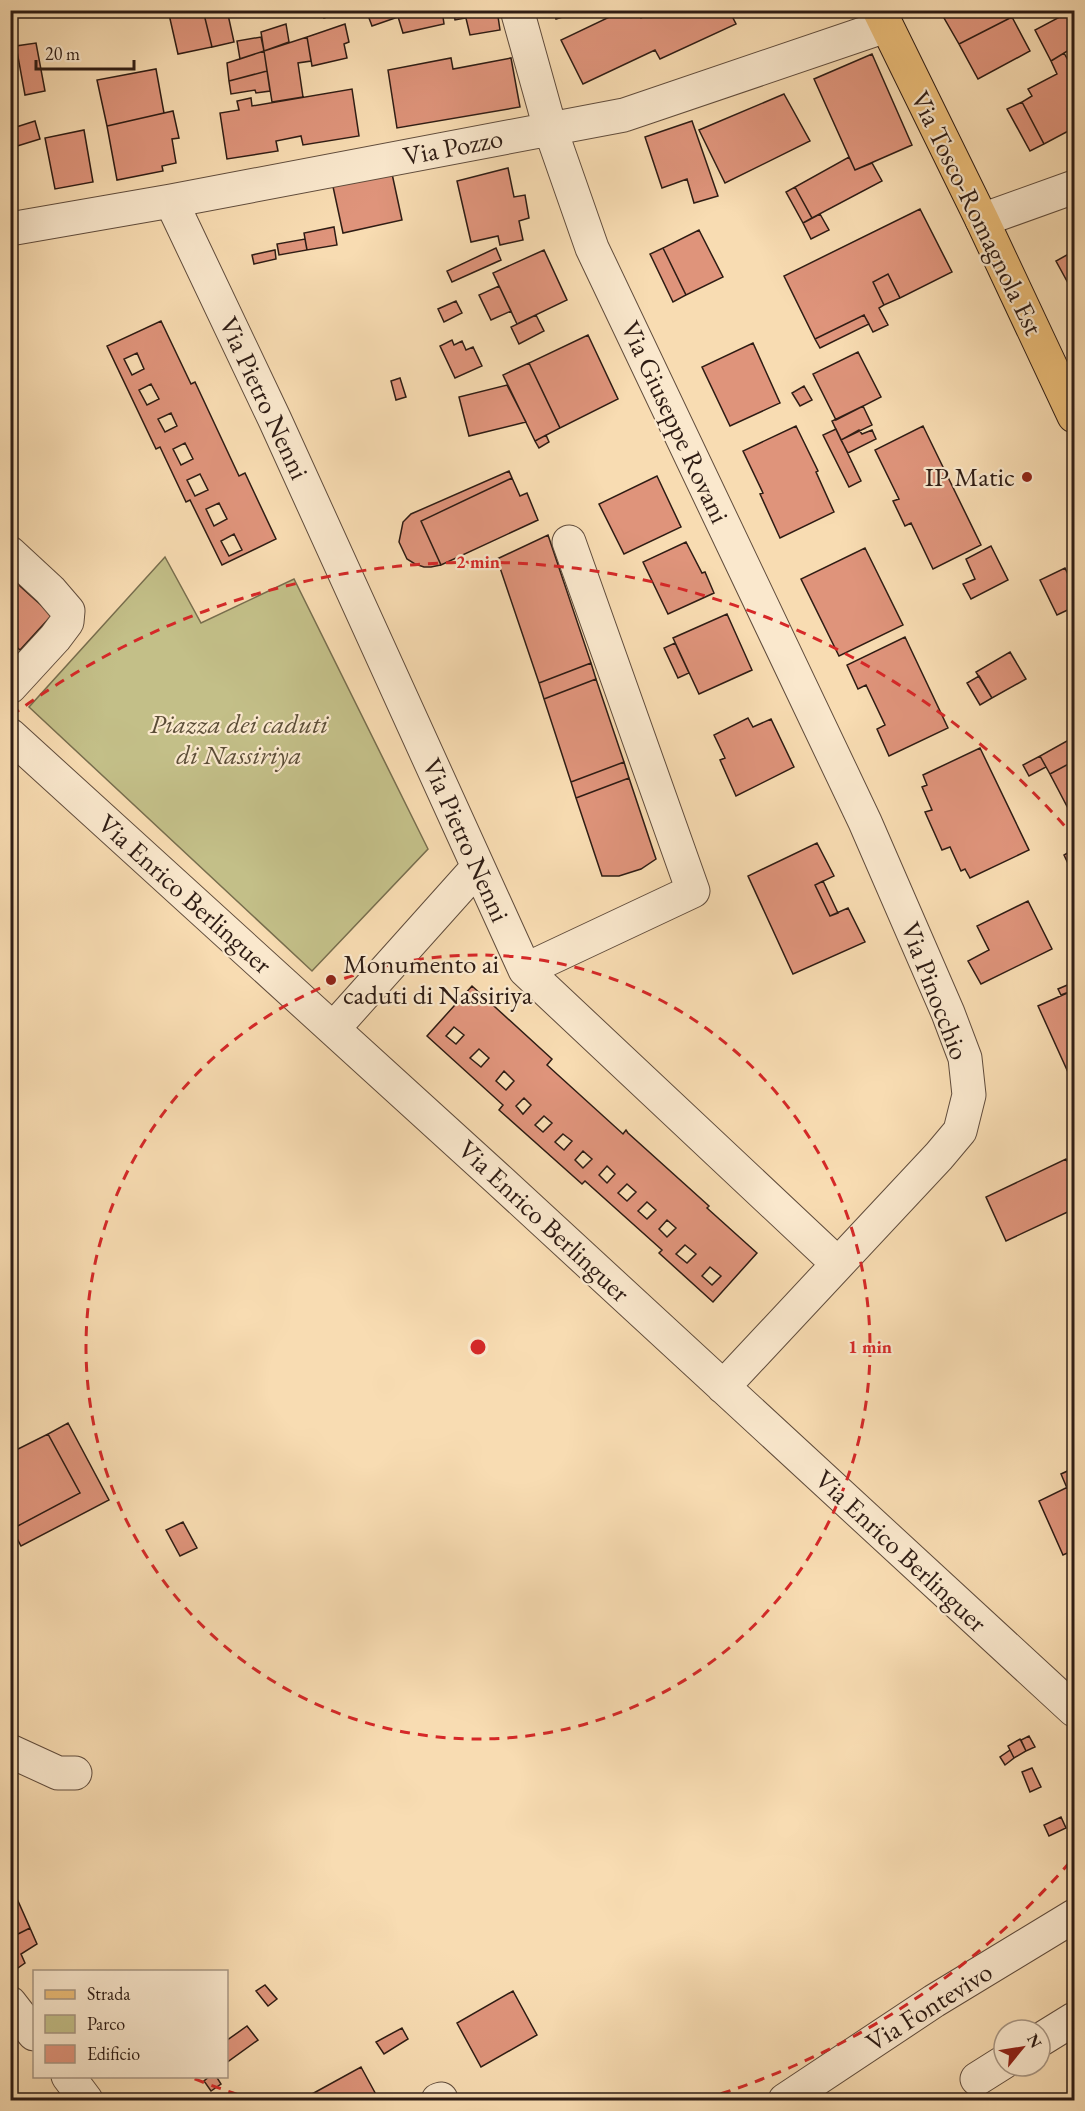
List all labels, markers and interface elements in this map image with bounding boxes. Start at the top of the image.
scale bar [36,33,134,71]
text: 20 m [45,42,80,65]
street label: Via Tosco-Romagnola Est [903,85,1052,341]
street label: Via Pozzo [400,120,506,173]
street label: Via Pietro Nenni [211,311,318,485]
street label: Via Giuseppe Rovani [613,315,738,529]
place label: IP Matic [925,459,1015,494]
marker: IP Matic [1020,470,1034,484]
text: 2 min [456,550,500,573]
park label: Piazza dei caduti di Nassiriya [150,706,329,772]
street label: Via Pietro Nenni [415,752,518,928]
street label: Via Enrico Berlinguer [91,806,280,981]
street label: Via Pinocchio [893,917,978,1065]
place label: Monumento ai caduti di Nassiriya [343,946,533,1012]
marker: Monumento ai caduti di Nassiriya [324,973,338,987]
street label: Via Enrico Berlinguer [451,1132,638,1309]
text: 1 min [848,1335,892,1358]
centre of rings [468,1337,488,1357]
street label: Via Enrico Berlinguer [808,1462,995,1639]
street label: Via Fontevivo [859,1954,999,2059]
legend [33,1970,228,2078]
text: Strada [87,1982,131,2005]
text: Parco [87,2012,125,2035]
north arrow [992,2018,1052,2078]
text: N [1022,2030,1047,2052]
text: Edificio [87,2042,140,2065]

